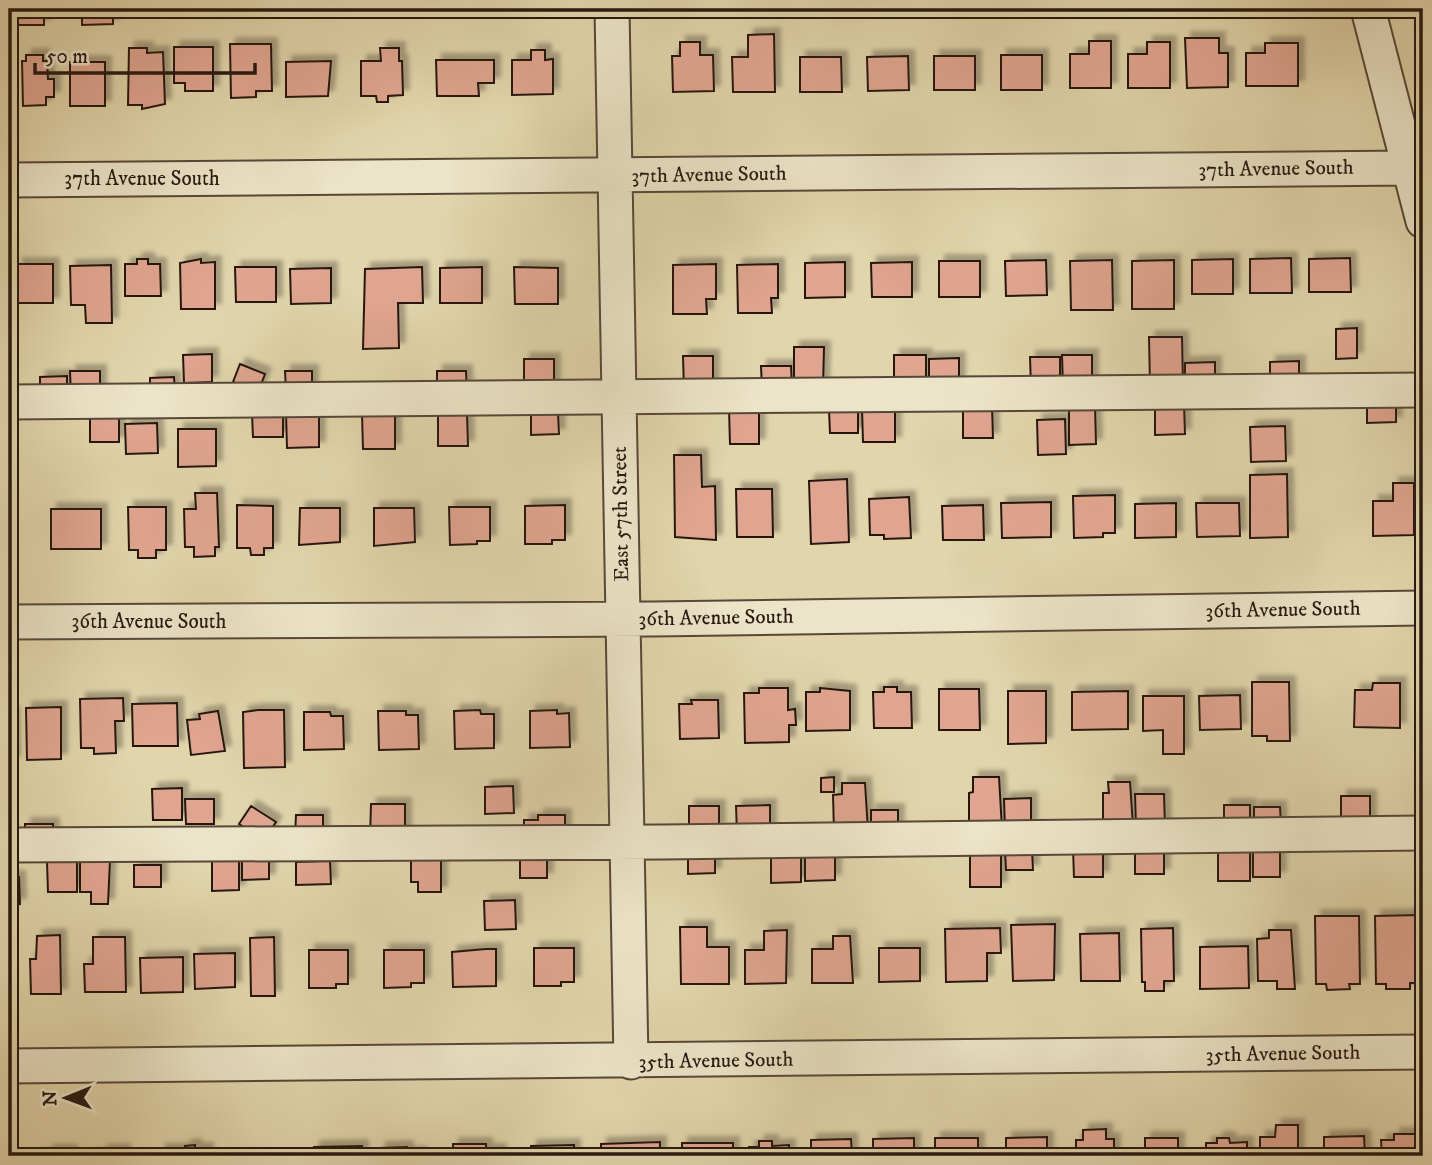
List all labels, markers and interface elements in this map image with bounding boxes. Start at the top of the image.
scale bar [35,32,256,76]
text: 50 m [46,44,88,70]
street label: 37th Avenue South [1198,155,1354,183]
street label: 37th Avenue South [631,161,787,189]
street label: 37th Avenue South [64,166,220,192]
street label: East 57th Street [607,446,635,582]
street label: 36th Avenue South [1205,596,1361,624]
street label: 36th Avenue South [638,604,794,632]
street label: 36th Avenue South [71,609,227,635]
street label: 35th Avenue South [1205,1040,1361,1068]
street label: 35th Avenue South [638,1047,794,1075]
north arrow [32,1064,102,1134]
text: N [39,1090,62,1106]

